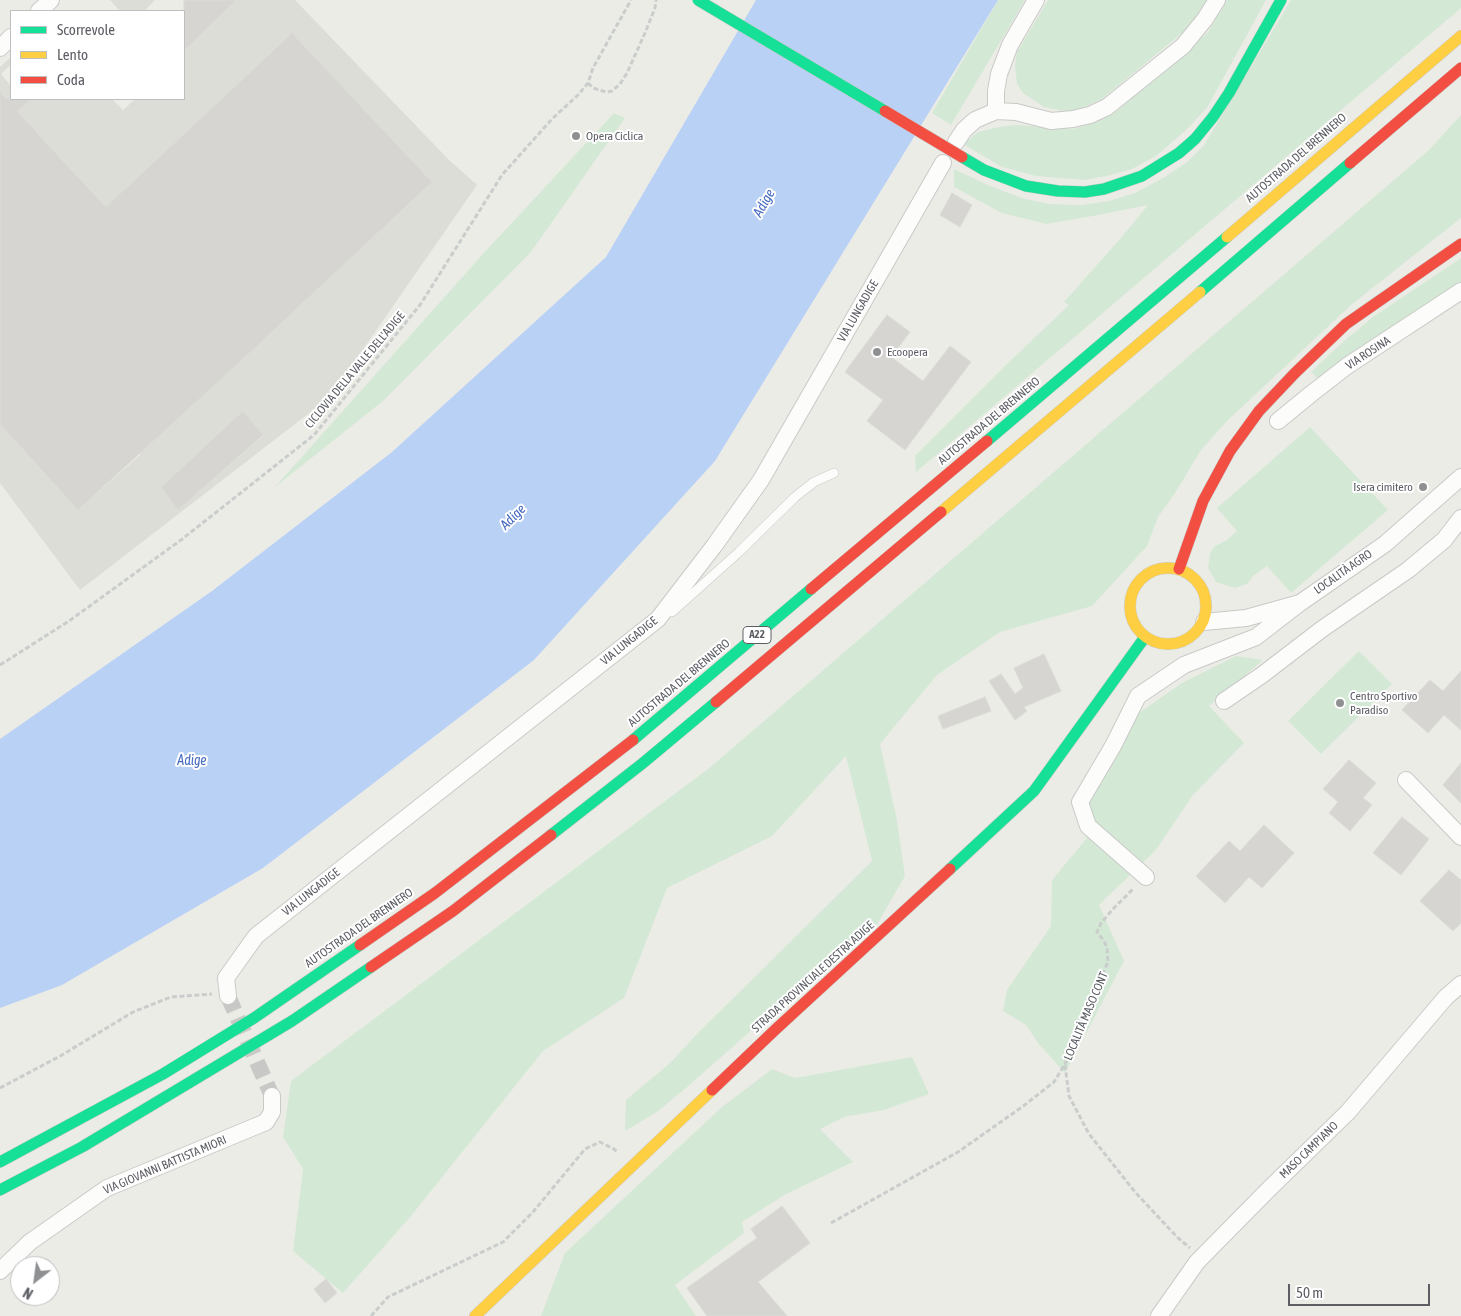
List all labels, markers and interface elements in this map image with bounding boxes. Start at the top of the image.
legend [10,10,185,100]
text: Scorrevole [57,21,115,38]
text: Lento [57,46,88,63]
text: Coda [57,71,85,88]
street label: AUTOSTRADA DEL BRENNERO [1243,110,1349,206]
place label: Opera Ciclica [586,129,643,143]
marker: Opera Ciclica [570,130,582,142]
water label: Adige [749,186,779,220]
street label: VIA LUNGADIGE [835,278,881,344]
street label: CICLOVIA DELLA VALLE DELL'ADIGE [302,309,408,431]
street label: VIA ROSINA [1343,333,1393,373]
place label: Ecoopera [887,345,928,359]
marker: Ecoopera [871,346,883,358]
street label: AUTOSTRADA DEL BRENNERO [935,374,1043,468]
place label: Isera cimitero [1353,480,1413,494]
marker: Isera cimitero [1417,481,1429,493]
water label: Adige [497,501,529,533]
street label: LOCALITÀ AGRO [1311,547,1375,597]
street label: VIA LUNGADIGE [598,614,660,668]
road number: A22 [743,626,771,644]
street label: AUTOSTRADA DEL BRENNERO [625,636,733,730]
place label: Centro Sportivo Paradiso [1350,689,1417,717]
marker: Centro Sportivo Paradiso [1334,697,1346,709]
water label: Adige [177,753,207,769]
street label: VIA LUNGADIGE [279,865,343,919]
street label: AUTOSTRADA DEL BRENNERO [302,885,416,971]
street label: STRADA PROVINCIALE DESTRA ADIGE [749,918,877,1036]
street label: LOCALITÀ MASO CONT [1061,970,1111,1062]
street label: MASO CAMPIANO [1277,1118,1341,1182]
street label: VIA GIOVANNI BATTISTA MIORI [101,1133,229,1197]
north arrow [10,1256,60,1306]
scale bar [1291,1274,1434,1306]
text: N [20,1284,36,1302]
text: 50 m [1296,1284,1323,1301]

